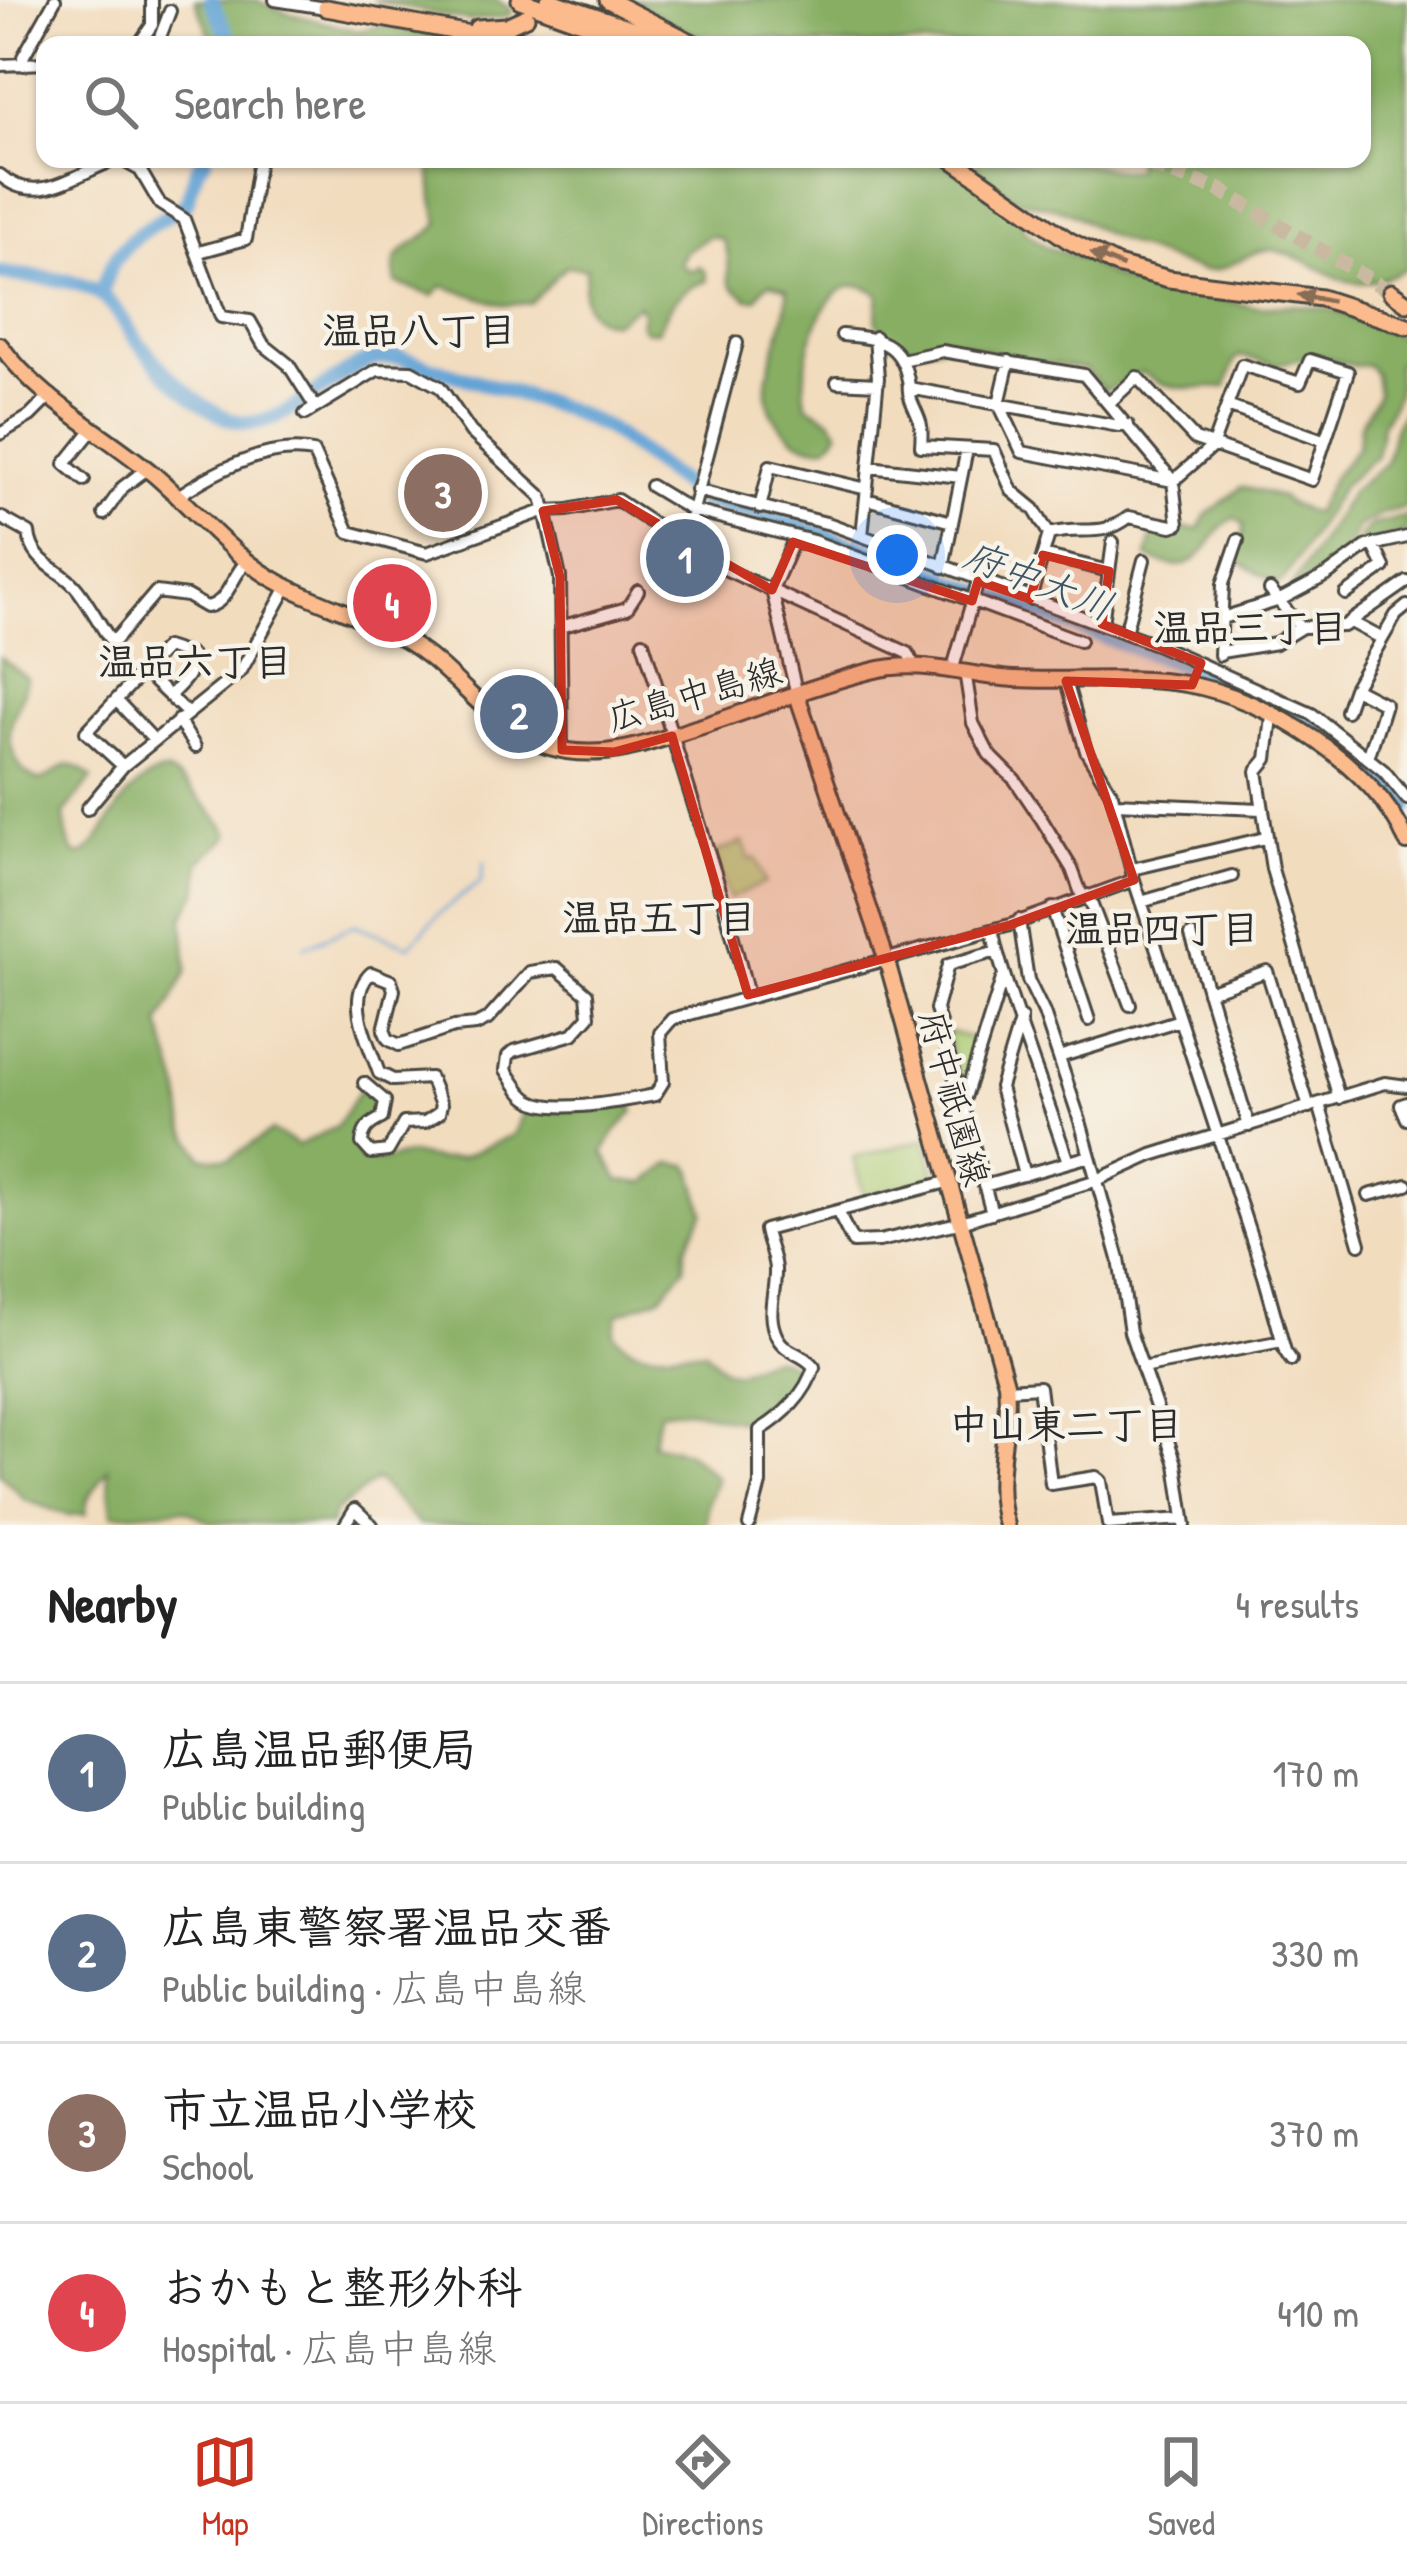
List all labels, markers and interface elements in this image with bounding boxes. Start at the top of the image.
search box [36,36,1371,168]
icon: search [78,69,144,135]
text: Search here [174,72,366,133]
one-way arrow [1089,249,1124,269]
one-way arrow [1296,288,1334,307]
district label: 温品八丁目 [321,303,517,356]
pin: 3 [404,448,482,538]
pin: 1 [646,513,724,603]
your location [867,525,927,585]
water label: 府中大川 [957,527,1122,632]
pin: 4 [353,558,431,648]
district label: 温品三丁目 [1152,600,1348,653]
district label: 温品六丁目 [97,634,293,687]
street label: 広島中島線 [601,645,787,742]
pin: 2 [480,669,558,759]
district label: 温品五丁目 [561,890,757,943]
district label: 温品四丁目 [1064,901,1260,954]
street label: 府中祇園線 [909,1005,1002,1191]
district label: 中山東二丁目 [949,1397,1183,1450]
text: Nearby [48,1569,178,1638]
text: 4 results [1235,1577,1359,1630]
text: 広島温品郵便局 [162,1718,477,1779]
text: 1 [80,1746,94,1799]
text: 170 m [1273,1746,1359,1799]
text: Public building [162,1779,365,1832]
text: 広島東警察署温品交番 [162,1896,612,1957]
text: 2 [78,1926,96,1979]
text: 330 m [1271,1926,1359,1979]
text: Public building · 広島中島線 [162,1961,586,2014]
text: 市立温品小学校 [162,2078,477,2139]
text: 3 [78,2106,96,2159]
text: 370 m [1269,2106,1359,2159]
text: School [162,2139,253,2192]
text: おかもと整形外科 [162,2256,522,2317]
text: 4 [80,2286,94,2339]
text: 410 m [1277,2286,1359,2339]
text: Hospital · 広島中島線 [162,2321,496,2374]
tab: Map [192,2429,258,2545]
tab: Directions [642,2429,764,2545]
tab: Saved [1148,2429,1215,2545]

